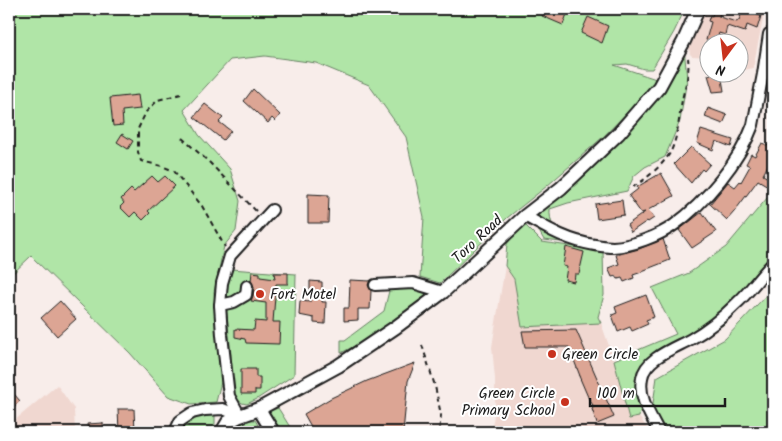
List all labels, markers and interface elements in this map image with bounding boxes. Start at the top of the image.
north arrow [700,32,750,82]
text: N [714,58,728,81]
street label: Toro Road [447,209,509,270]
place label: Fort Motel [270,283,337,307]
marker: Fort Motel [254,288,266,300]
place label: Green Circle [562,343,639,367]
marker: Green Circle [546,348,558,360]
scale bar [590,376,724,408]
place label: Green Circle Primary School [461,382,555,423]
text: 100 m [597,382,635,406]
marker: Green Circle Primary School [559,396,571,408]

